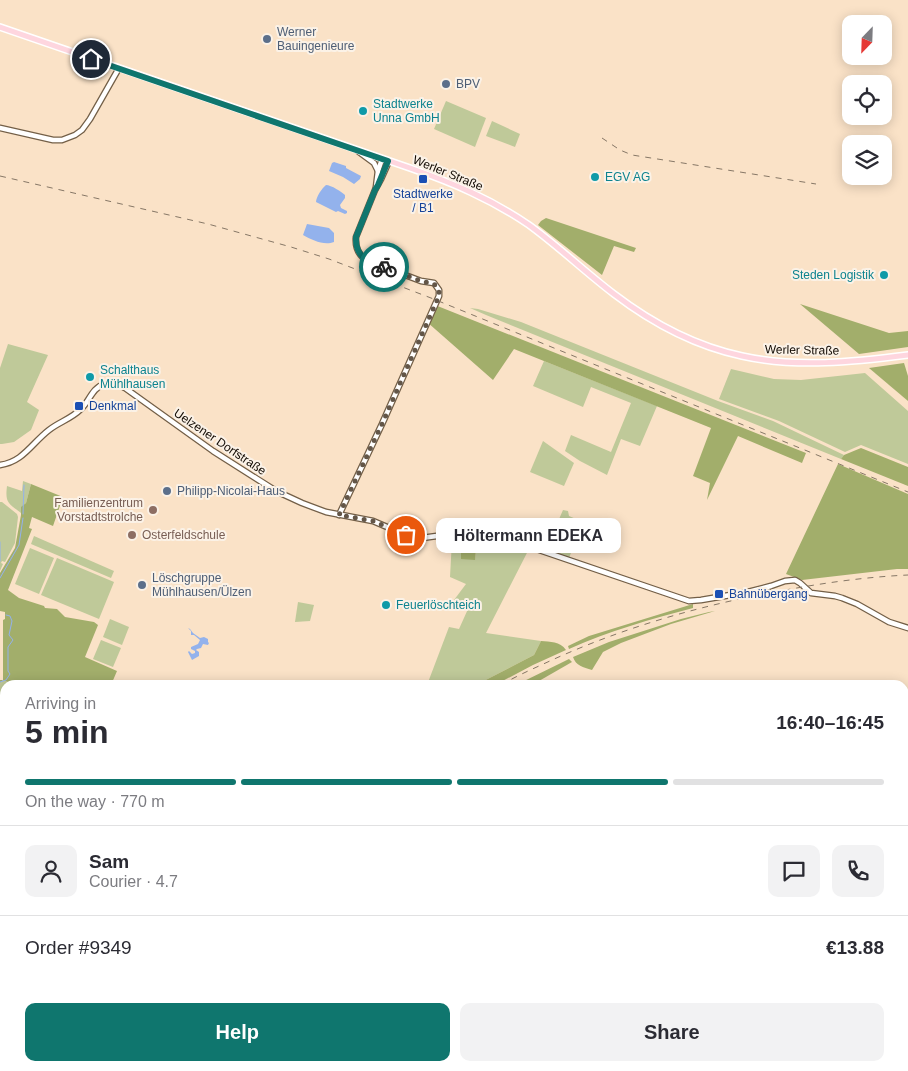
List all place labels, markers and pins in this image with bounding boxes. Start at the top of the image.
place label: Werner Bauingenieure [277,25,355,53]
marker: Werner Bauingenieure [261,33,273,45]
pin [70,38,112,80]
place label: BPV [456,77,480,91]
marker: BPV [440,78,452,90]
place label: Stadtwerke Unna GmbH [373,97,440,125]
marker: Stadtwerke Unna GmbH [357,105,369,117]
place label: EGV AG [605,170,650,184]
marker: EGV AG [589,171,601,183]
marker: Stadtwerke / B1 [417,173,429,185]
place label: Stadtwerke / B1 [393,187,453,215]
place label: Steden Logistik [792,268,875,282]
marker: Steden Logistik [878,269,890,281]
place label: Schalthaus Mühlhausen [100,363,165,391]
marker: Schalthaus Mühlhausen [84,371,96,383]
place label: Denkmal [89,399,136,413]
marker: Denkmal [73,400,85,412]
place label: Philipp-Nicolai-Haus [177,484,285,498]
marker: Philipp-Nicolai-Haus [161,485,173,497]
place label: Familienzentrum Vorstadtstrolche [54,496,143,524]
marker: Familienzentrum Vorstadtstrolche [147,504,159,516]
pin [385,514,427,556]
callout: Höltermann EDEKA [436,518,621,552]
place label: Osterfeldschule [142,528,226,542]
marker: Osterfeldschule [126,529,138,541]
place label: Löschgruppe Mühlhausen/Ülzen [152,571,251,599]
marker: Löschgruppe Mühlhausen/Ülzen [136,579,148,591]
place label: Bahnübergang [729,587,808,601]
marker: Bahnübergang [713,588,725,600]
place label: Feuerlöschteich [396,598,481,612]
marker: Feuerlöschteich [380,599,392,611]

